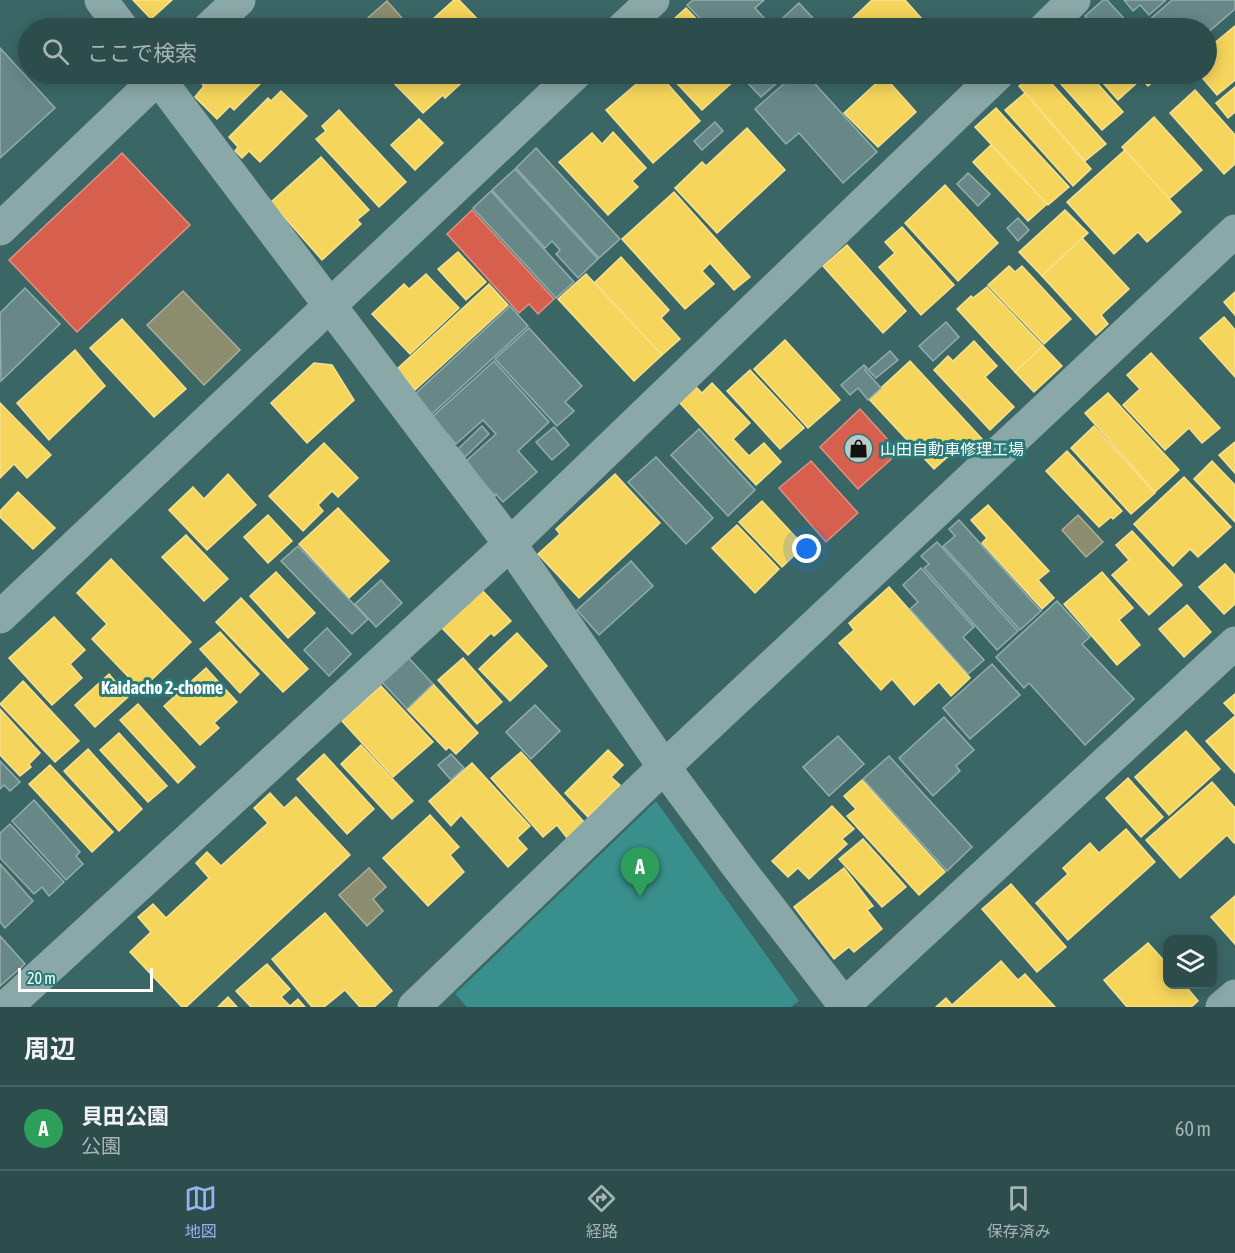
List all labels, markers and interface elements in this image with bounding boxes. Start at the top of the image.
search box [18,18,1217,84]
icon: search [39,35,72,68]
text: ここで検索 [87,40,197,66]
shop icon: 山田自動車修理工場 [843,433,875,465]
place label: 山田自動車修理工場 [880,440,1024,458]
your location [792,534,821,563]
district label: Kaidacho 2-chome [101,677,223,698]
pin: A [620,848,660,897]
map controls [1163,935,1217,989]
button: layers [1163,935,1217,989]
scale bar [18,965,153,992]
text: 20 m [27,969,56,987]
text: 周辺 [24,1034,76,1064]
text: 貝田公園 [81,1103,169,1129]
text: A [39,1117,48,1140]
text: 60 m [1175,1117,1211,1140]
text: 公園 [81,1134,121,1157]
tab: 地図 [184,1182,217,1242]
tab: 経路 [585,1182,618,1242]
tab: 保存済み [987,1182,1051,1242]

